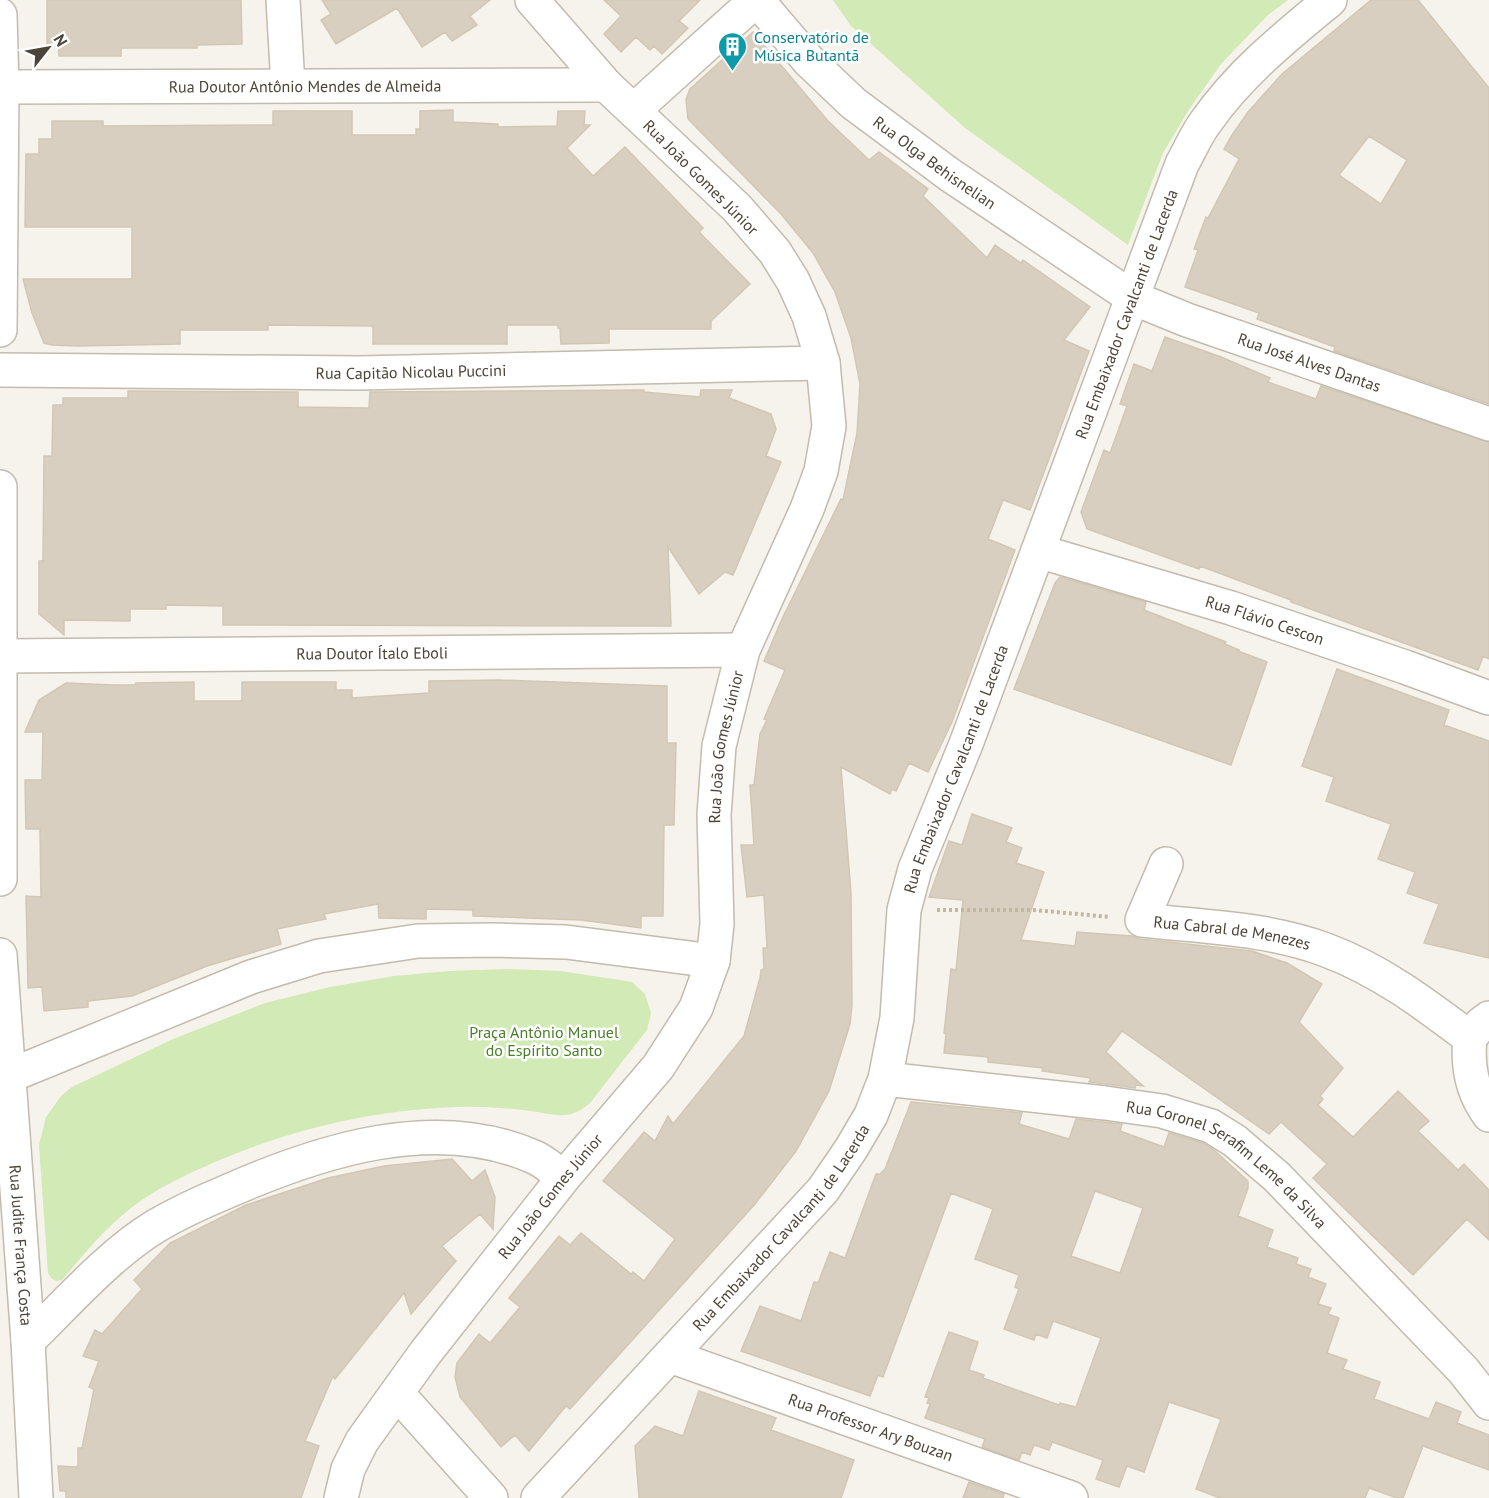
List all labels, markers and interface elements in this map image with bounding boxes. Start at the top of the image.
north arrow [18,18,78,78]
place label: Conservatório de Música Butantã [754,27,869,65]
building icon: Conservatório de Música Butantã [717,30,749,72]
text: N [50,31,72,50]
street label: Rua Doutor Antônio Mendes de Almeida [169,76,441,96]
street label: Rua Olga Behisnelian [869,111,1000,213]
street label: Rua João Gomes Júnior [639,115,763,239]
street label: Rua Embaixador Cavalcanti de Lacerda [1071,186,1182,442]
street label: Rua José Alves Dantas [1235,328,1384,396]
street label: Rua Capitão Nicolau Puccini [316,360,507,383]
street label: Rua Flávio Cescon [1203,591,1327,649]
street label: Rua Doutor Ítalo Eboli [296,642,448,664]
street label: Rua Embaixador Cavalcanti de Lacerda [899,642,1012,895]
street label: Rua João Gomes Júnior [704,668,748,824]
street label: Rua Cabral de Menezes [1153,911,1313,954]
park label: Praça Antônio Manuel do Espírito Santo [469,1022,619,1060]
street label: Rua Coronel Serafim Leme da Silva [1125,1096,1331,1232]
street label: Rua Embaixador Cavalcanti de Lacerda [688,1121,873,1335]
street label: Rua João Gomes Júnior [493,1129,607,1263]
street label: Rua Judite França Costa [5,1164,37,1326]
street label: Rua Professor Ary Bouzan [786,1389,956,1465]

